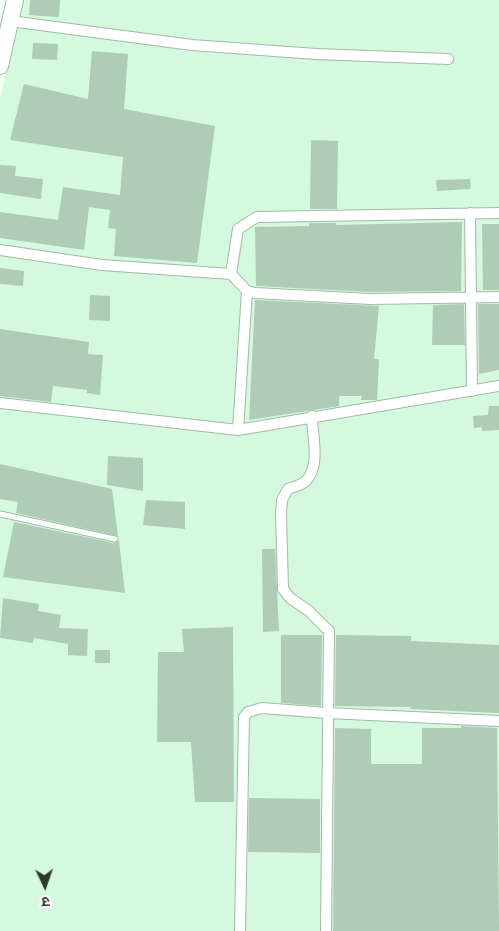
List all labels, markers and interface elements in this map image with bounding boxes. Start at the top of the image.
north arrow [20,861,70,911]
text: उ [41,893,50,910]

